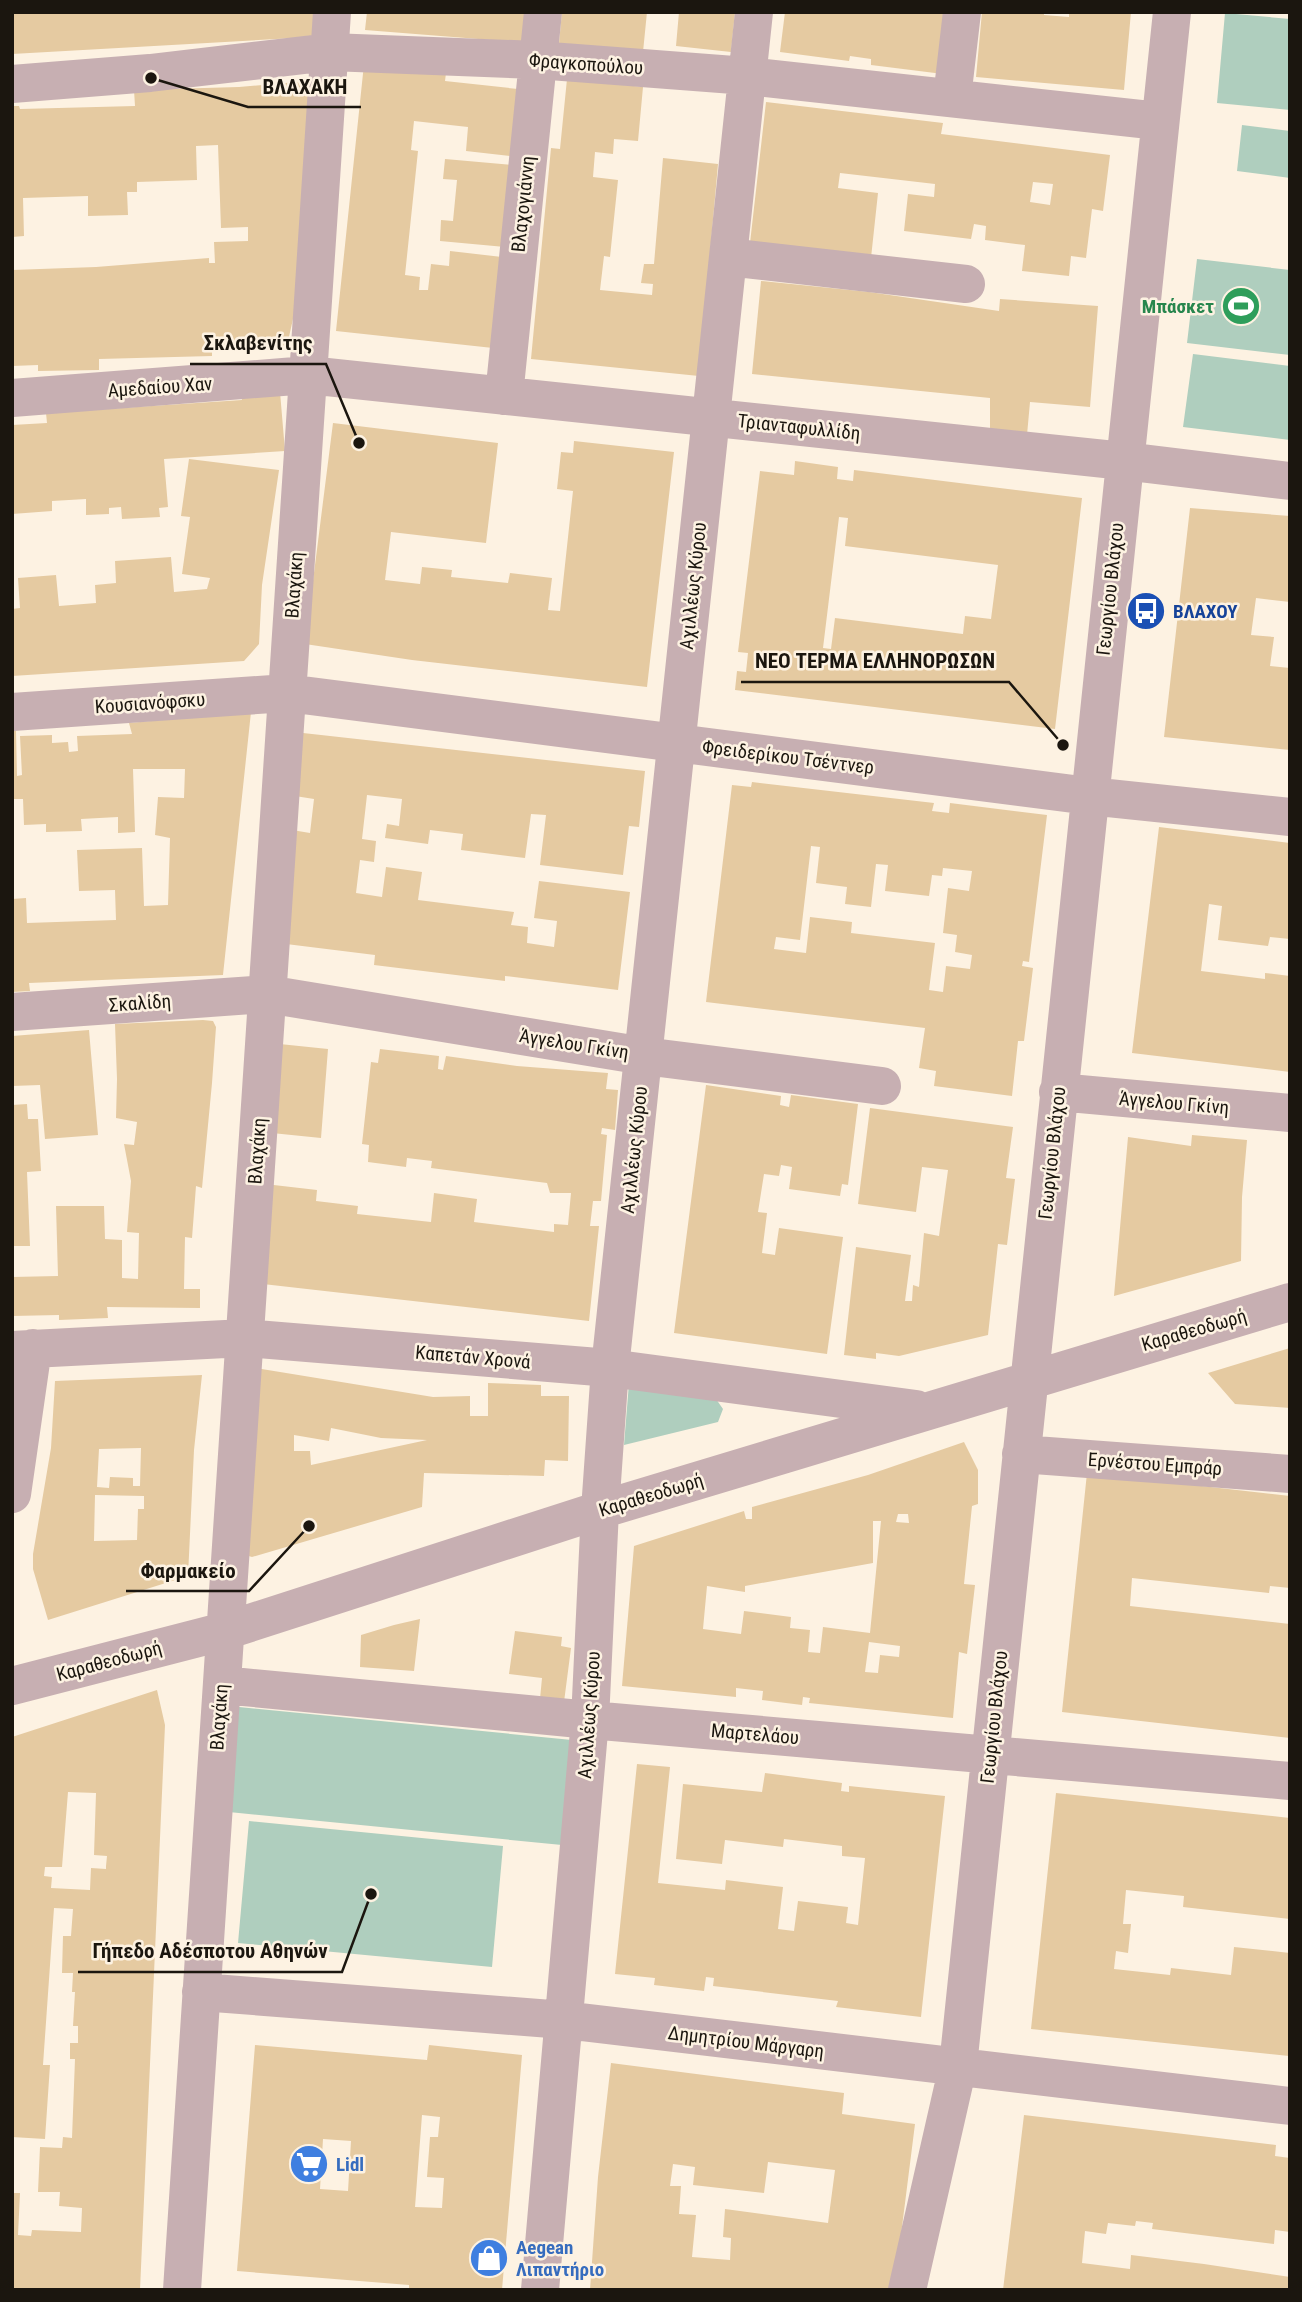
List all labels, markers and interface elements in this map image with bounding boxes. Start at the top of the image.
street label: Φραγκοπούλου [528,49,644,79]
callout: ΒΛΑΧΑΚΗ [248,65,361,107]
text: ΒΛΑΧΑΚΗ [263,75,347,99]
street label: Βλαχογιάννη [506,155,540,253]
sports icon: Μπάσκετ [1220,285,1262,327]
place label: Μπάσκετ [1142,295,1214,318]
callout: Σκλαβενίτης [190,322,326,364]
text: Σκλαβενίτης [204,331,312,355]
street label: Αμεδαίου Χαν [107,372,213,402]
street label: Τριανταφυλλίδη [737,409,861,445]
street label: Αχιλλέως Κύρου [675,521,711,651]
street label: Γεωργίου Βλάχου [1092,522,1128,656]
street label: Βλαχάκη [280,551,308,619]
bus stop icon: ΒΛΑΧΟΥ [1125,590,1167,632]
place label: ΒΛΑΧΟΥ [1173,600,1238,623]
callout: ΝΕΟ ΤΕΡΜΑ ΕΛΛΗΝΟΡΩΣΩΝ [741,640,1009,682]
text: ΝΕΟ ΤΕΡΜΑ ΕΛΛΗΝΟΡΩΣΩΝ [755,649,995,673]
street label: Κουσιανόφσκυ [94,688,206,718]
street label: Φρειδερίκου Τσέντνερ [701,735,875,779]
street label: Σκαλίδη [108,989,172,1017]
street label: Άγγελου Γκίνη [518,1024,630,1064]
street label: Αχιλλέως Κύρου [616,1085,652,1215]
street label: Γεωργίου Βλάχου [1034,1086,1070,1220]
street label: Άγγελου Γκίνη [1118,1087,1230,1119]
street label: Βλαχάκη [243,1117,271,1185]
street label: Καραθεοδωρή [1139,1304,1249,1356]
street label: Καπετάν Χρονά [414,1341,532,1374]
street label: Ερνέστου Εμπράρ [1087,1448,1223,1480]
street label: Καραθεοδωρή [596,1468,706,1522]
callout: Φαρμακείο [126,1549,249,1591]
text: Φαρμακείο [140,1559,236,1583]
street label: Καραθεοδωρή [54,1636,164,1686]
street label: Αχιλλέως Κύρου [573,1650,605,1780]
street label: Γεωργίου Βλάχου [976,1650,1012,1784]
street label: Βλαχάκη [205,1683,233,1751]
street label: Μαρτελάου [710,1719,800,1749]
callout: Γήπεδο Αδέσποτου Αθηνών [78,1930,342,1972]
text: Γήπεδο Αδέσποτου Αθηνών [92,1939,328,1963]
street label: Δημητρίου Μάργαρη [667,2021,825,2063]
supermarket icon: Lidl [288,2143,330,2185]
place label: Lidl [336,2153,364,2176]
place label: Aegean Λιπαντήριο [516,2236,604,2281]
shop icon: Aegean Λιπαντήριο [468,2237,510,2279]

